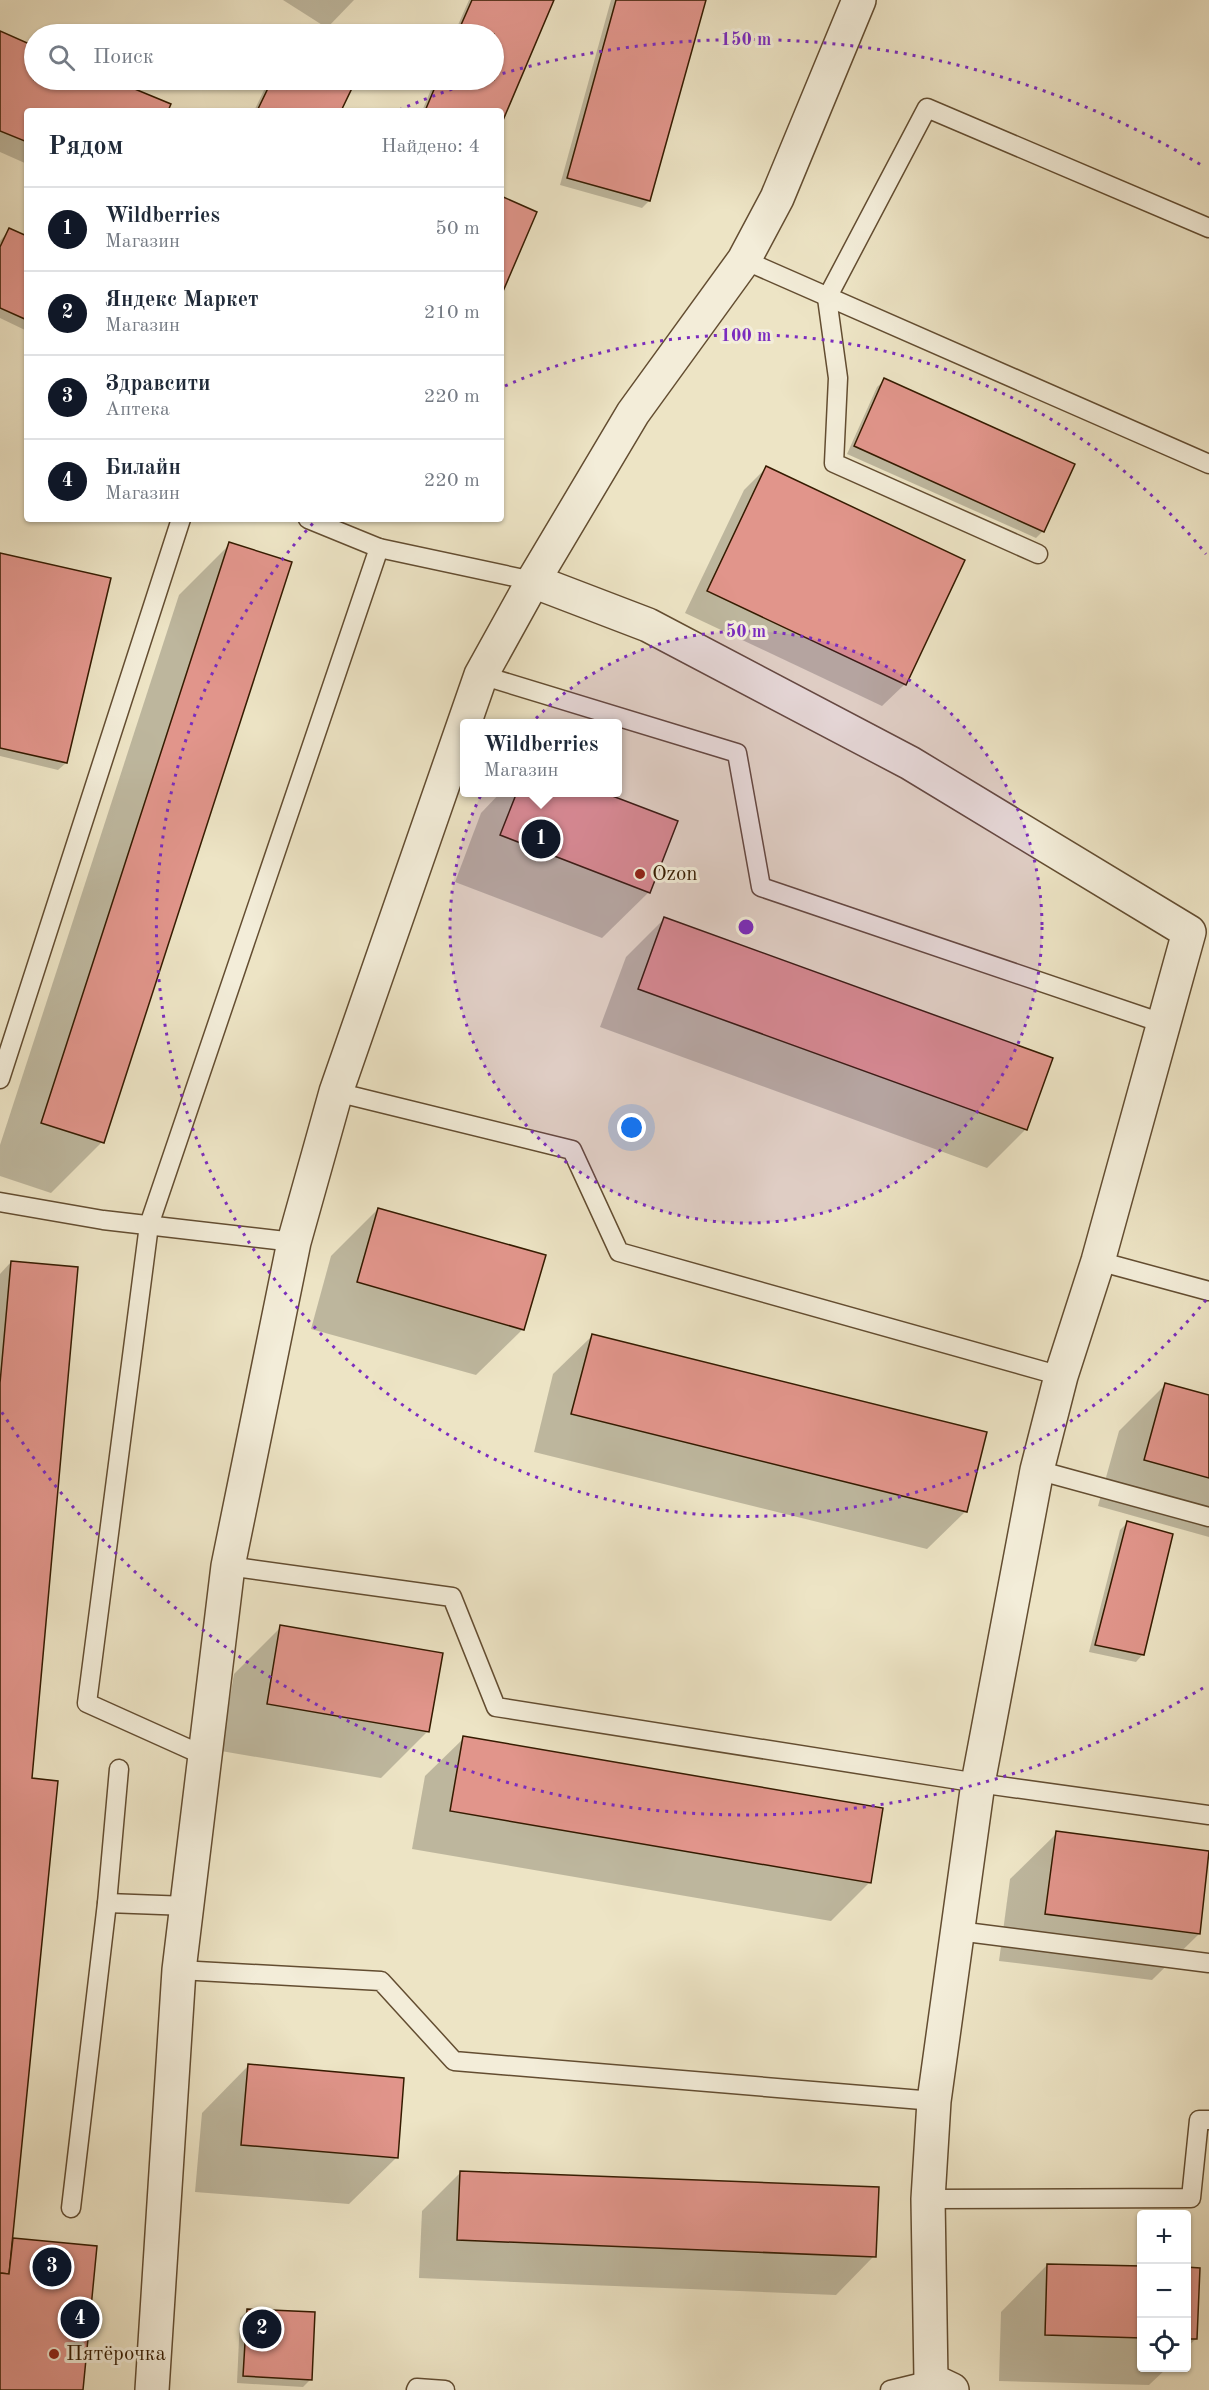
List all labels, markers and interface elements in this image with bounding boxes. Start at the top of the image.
search box [24,24,504,90]
text: 150 m [721,31,771,49]
icon: search [45,41,78,74]
text: Поиск [93,46,154,68]
text: Рядом [48,134,123,160]
text: Найдено: 4 [381,137,480,157]
text: Wildberries [105,205,220,227]
text: 1 [62,219,73,239]
text: 50 m [435,219,480,239]
text: Магазин [105,232,180,252]
text: Яндекс Маркет [105,289,259,311]
text: 2 [62,303,73,323]
text: 210 m [424,303,480,323]
text: Магазин [105,316,180,336]
text: 100 m [721,327,771,345]
text: Здравсити [105,373,211,395]
text: 3 [62,387,73,407]
text: 220 m [424,387,480,407]
text: Аптека [105,400,170,420]
text: Билайн [105,457,181,479]
text: 4 [62,471,73,491]
text: 220 m [424,471,480,491]
text: Магазин [105,484,180,504]
text: 50 m [726,623,766,641]
popup [460,719,622,797]
text: Wildberries [484,734,598,756]
text: Магазин [484,761,559,781]
pin: 1 [522,816,560,862]
place label: Ozon [652,864,698,885]
marker: Ozon [633,867,647,881]
centre of rings [736,917,756,937]
your location [617,1113,646,1142]
map controls [1137,2210,1191,2372]
button: + [1137,2210,1191,2264]
pin: 3 [32,2244,72,2290]
button: − [1137,2264,1191,2318]
pin: 4 [60,2296,100,2342]
pin: 2 [242,2306,282,2352]
button: locate [1137,2318,1191,2372]
place label: Пятёрочка [66,2344,166,2365]
marker: Пятёрочка [47,2347,61,2361]

